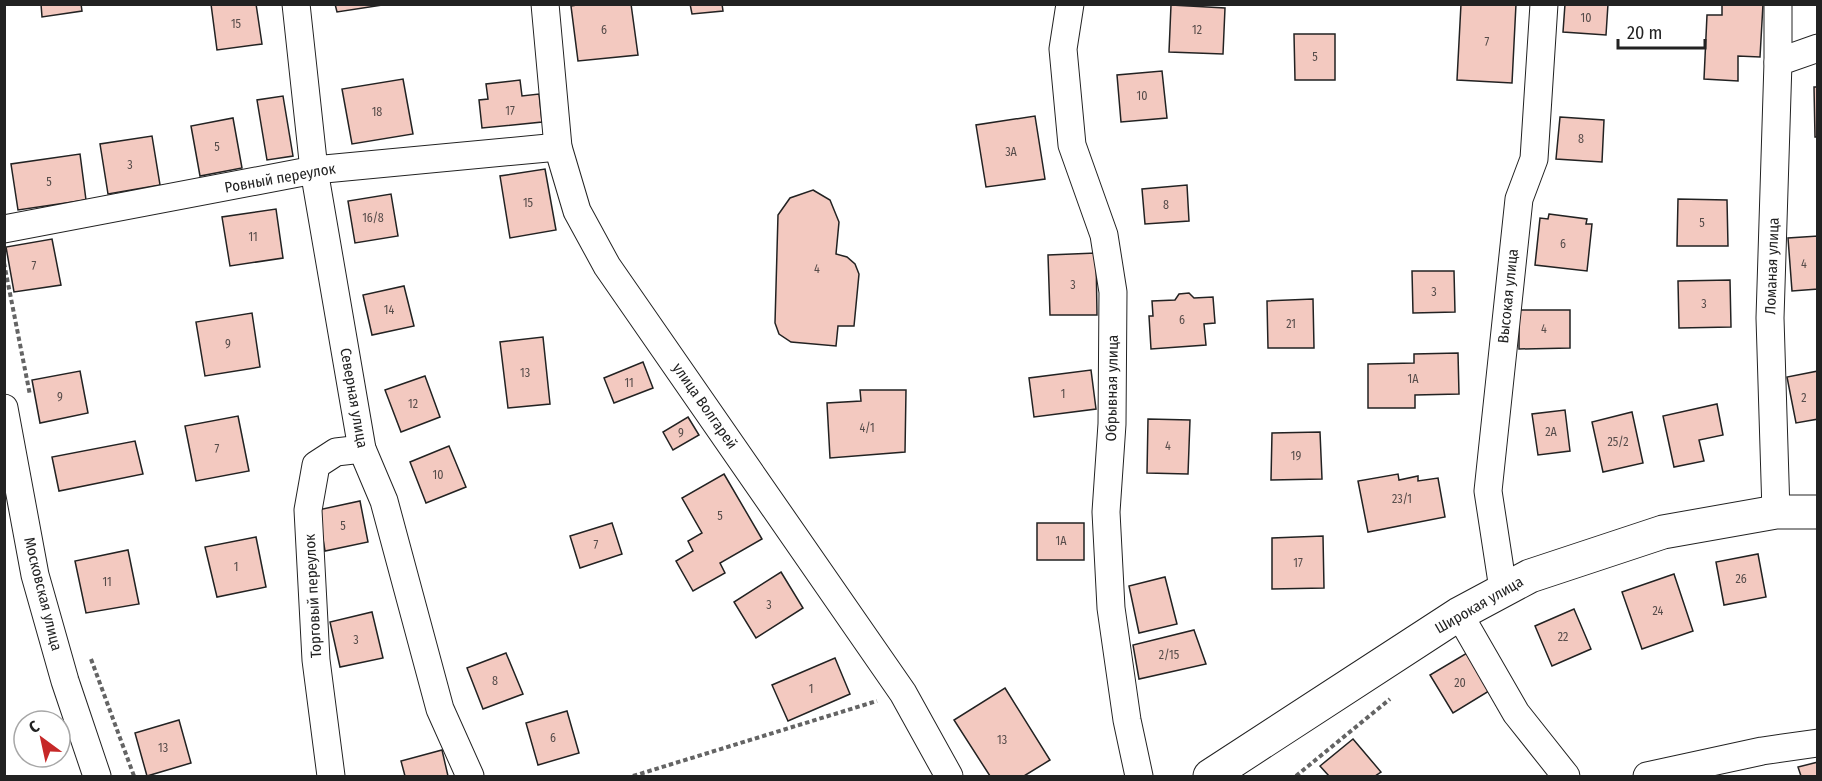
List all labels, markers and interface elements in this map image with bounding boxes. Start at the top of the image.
house number: 10 [1581,11,1591,25]
scale bar [1618,12,1705,50]
house number: 15 [231,17,242,31]
text: 20 m [1627,22,1662,44]
house number: 6 [601,23,607,37]
house number: 12 [1192,23,1202,37]
house number: 7 [1485,35,1490,49]
house number: 5 [1312,50,1318,64]
house number: 10 [1137,89,1147,103]
house number: 17 [505,104,515,118]
house number: 18 [372,105,382,119]
house number: 8 [1578,132,1584,146]
house number: 5 [214,140,220,154]
house number: 3А [1005,145,1018,159]
house number: 3 [127,158,133,172]
street label: Ровный переулок [223,159,337,197]
house number: 5 [46,175,52,189]
house number: 15 [523,196,534,210]
house number: 8 [1163,198,1169,212]
house number: 16/8 [362,211,384,225]
house number: 5 [1699,216,1705,230]
street label: Ломаная улица [1761,217,1783,315]
house number: 11 [248,230,258,244]
house number: 6 [1560,237,1566,251]
street label: Высокая улица [1494,248,1522,344]
house number: 4 [1801,257,1807,271]
house number: 7 [32,259,37,273]
house number: 4 [814,262,820,276]
house number: 3 [1070,278,1076,292]
house number: 3 [1431,285,1437,299]
house number: 3 [1701,297,1707,311]
house number: 14 [384,303,394,317]
house number: 6 [1179,313,1185,327]
house number: 21 [1286,317,1296,331]
house number: 4 [1541,322,1547,336]
street label: Обрывная улица [1102,335,1122,441]
house number: 9 [225,337,231,351]
street label: Северная улица [336,346,372,450]
street label: улица Волгарей [669,360,741,452]
house number: 13 [520,366,530,380]
house number: 1А [1408,372,1419,386]
house number: 11 [624,376,634,390]
house number: 1 [1061,387,1065,401]
house number: 9 [57,390,63,404]
house number: 2 [1801,391,1807,405]
house number: 12 [408,397,418,411]
house number: 4/1 [859,421,875,435]
house number: 2А [1545,425,1557,439]
house number: 9 [678,426,684,440]
house number: 25/2 [1608,435,1629,449]
house number: 4 [1165,439,1171,453]
house number: 7 [215,442,220,456]
house number: 19 [1291,449,1301,463]
house number: 10 [433,468,443,482]
house number: 23/1 [1392,492,1412,506]
house number: 5 [717,509,723,523]
house number: 5 [340,519,346,533]
street label: Торговый переулок [301,533,325,659]
house number: 1А [1056,534,1067,548]
street label: Московская улица [20,535,66,653]
house number: 7 [594,538,599,552]
house number: 17 [1293,556,1303,570]
house number: 1 [234,560,238,574]
street label: Широкая улица [1432,572,1526,638]
house number: 26 [1735,572,1747,586]
house number: 11 [102,575,112,589]
house number: 3 [766,598,772,612]
house number: 24 [1653,604,1664,618]
house number: 22 [1558,630,1568,644]
house number: 3 [353,633,359,647]
house number: 2/15 [1159,648,1180,662]
house number: 8 [492,674,498,688]
house number: 20 [1454,676,1466,690]
house number: 1 [809,682,813,696]
north arrow [12,709,72,769]
text: С [25,716,43,737]
house number: 6 [550,731,556,745]
house number: 13 [997,733,1007,747]
house number: 13 [158,741,168,755]

